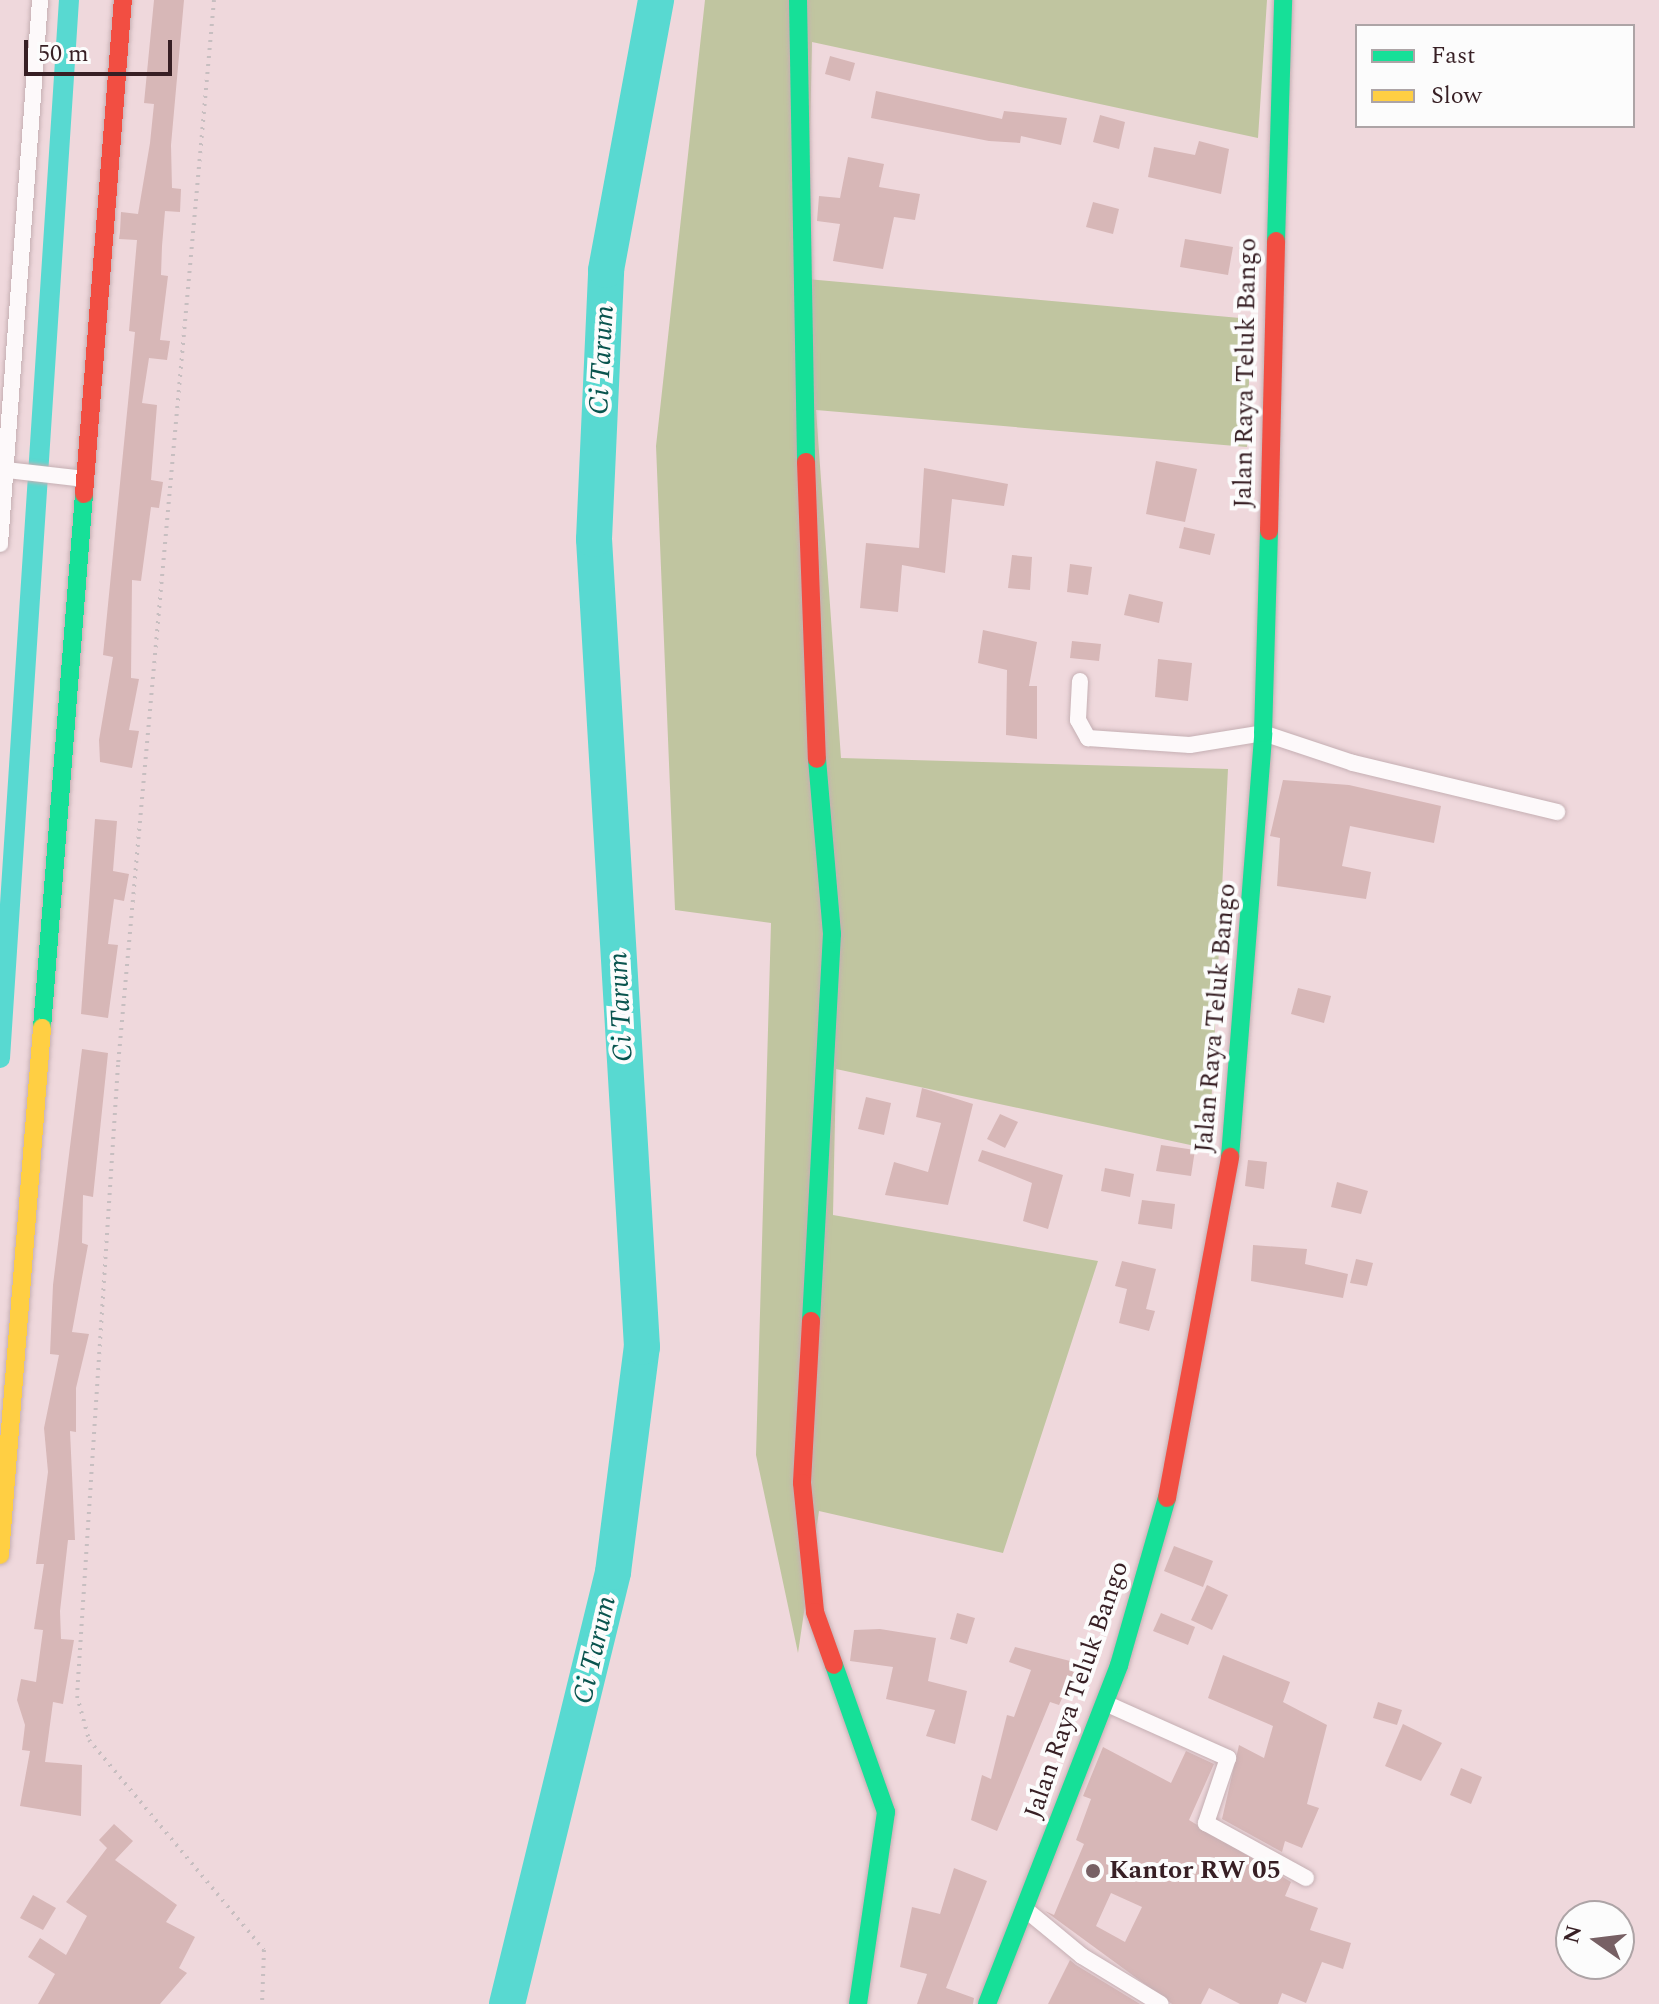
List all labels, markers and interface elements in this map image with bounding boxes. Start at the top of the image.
scale bar [28,24,176,74]
legend [1355,24,1635,128]
text: 50 m [38,36,89,72]
text: Fast [1431,38,1476,74]
text: Slow [1431,78,1482,114]
street label: Jalan Raya Teluk Bango [1228,237,1264,509]
water label: Ci Tarum [582,304,622,416]
street label: Jalan Raya Teluk Bango [1189,882,1243,1154]
water label: Ci Tarum [601,951,641,1063]
street label: Jalan Raya Teluk Bango [1018,1557,1136,1823]
water label: Ci Tarum [566,1593,624,1707]
place label: Kantor RW 05 [1109,1855,1281,1887]
marker: Kantor RW 05 [1084,1862,1102,1880]
north arrow [1555,1900,1635,1980]
text: N [1555,1922,1591,1947]

